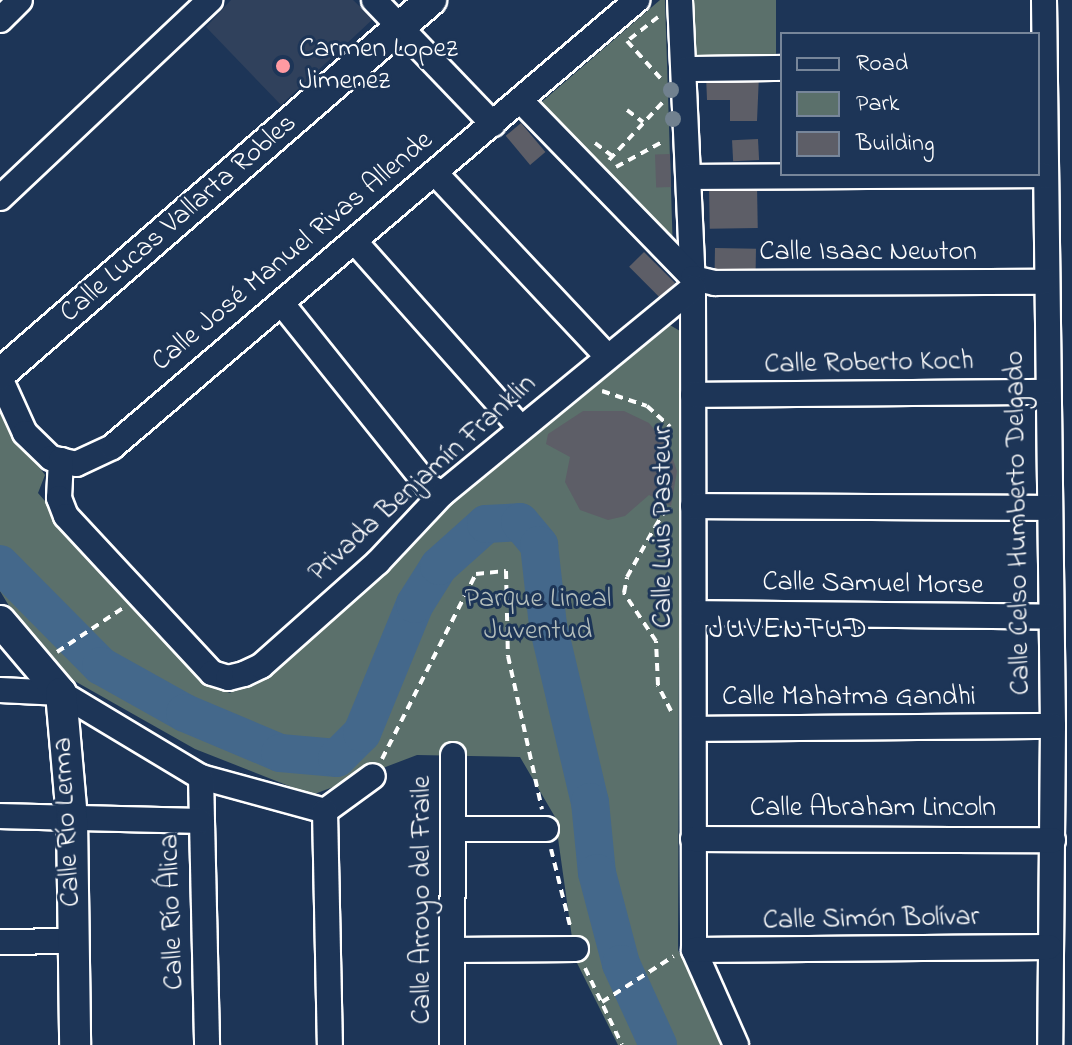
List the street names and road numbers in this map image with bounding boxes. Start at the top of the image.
street label: Calle Lucas Vallarta Robles [54,107,304,331]
street label: Calle José Manuel Rivas Allende [146,125,440,379]
street label: Calle Isaac Newton [759,236,977,270]
street label: Calle Roberto Koch [764,345,974,383]
street label: Calle Celso Humberto Delgado [999,350,1039,696]
street label: Privada Benjamín Franklin [302,368,544,590]
street label: Calle Luis Pasteur [647,426,681,628]
street label: Calle Samuel Morse [762,566,984,604]
street label: Calle Mahatma Gandhi [722,681,976,715]
street label: Calle Río Lerma [47,736,89,908]
street label: Calle Arroyo del Fraile [406,776,440,1024]
street label: Calle Abraham Lincoln [750,792,996,826]
street label: Calle Río Álica [153,833,193,991]
street label: Calle Simón Bolívar [762,901,980,939]

